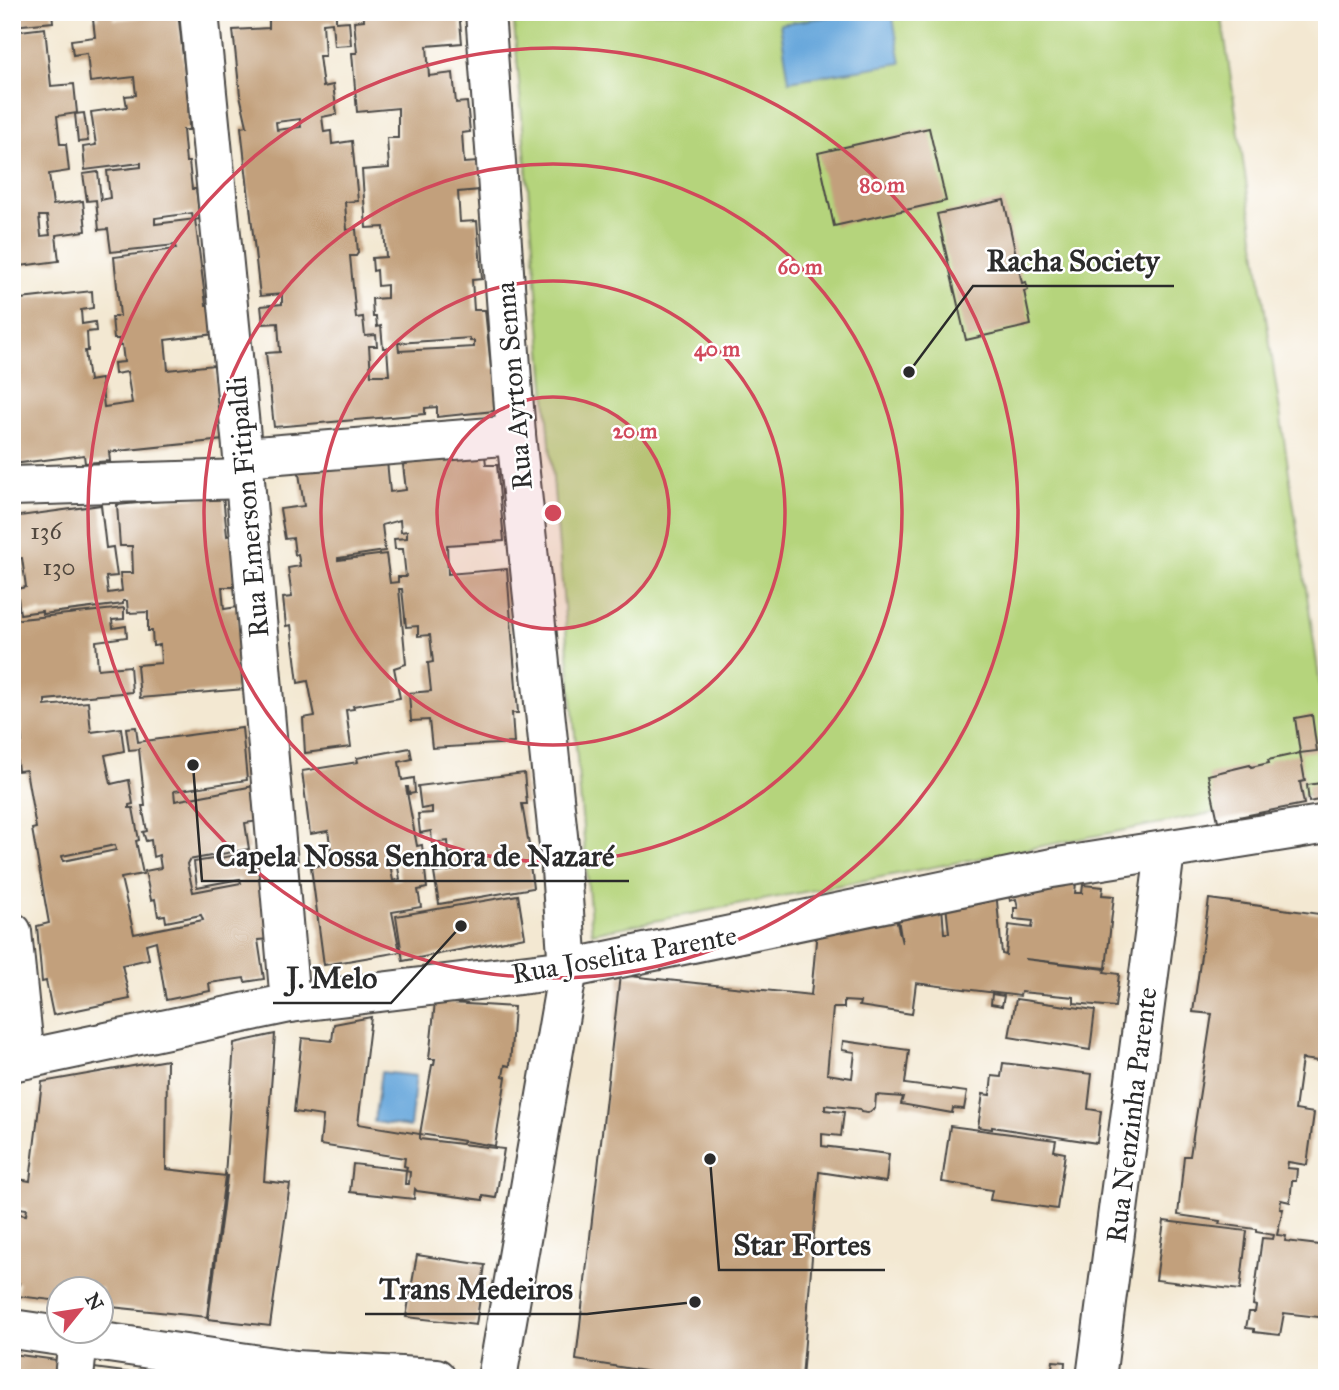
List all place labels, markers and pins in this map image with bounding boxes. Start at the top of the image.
callout: Racha Society [973,235,1174,286]
centre of rings [541,501,565,525]
callout: Capela Nossa Senhora de Nazaré [202,830,629,881]
callout: J. Melo [273,952,391,1003]
callout: Star Fortes [719,1219,885,1270]
callout: Trans Medeiros [365,1263,587,1314]

